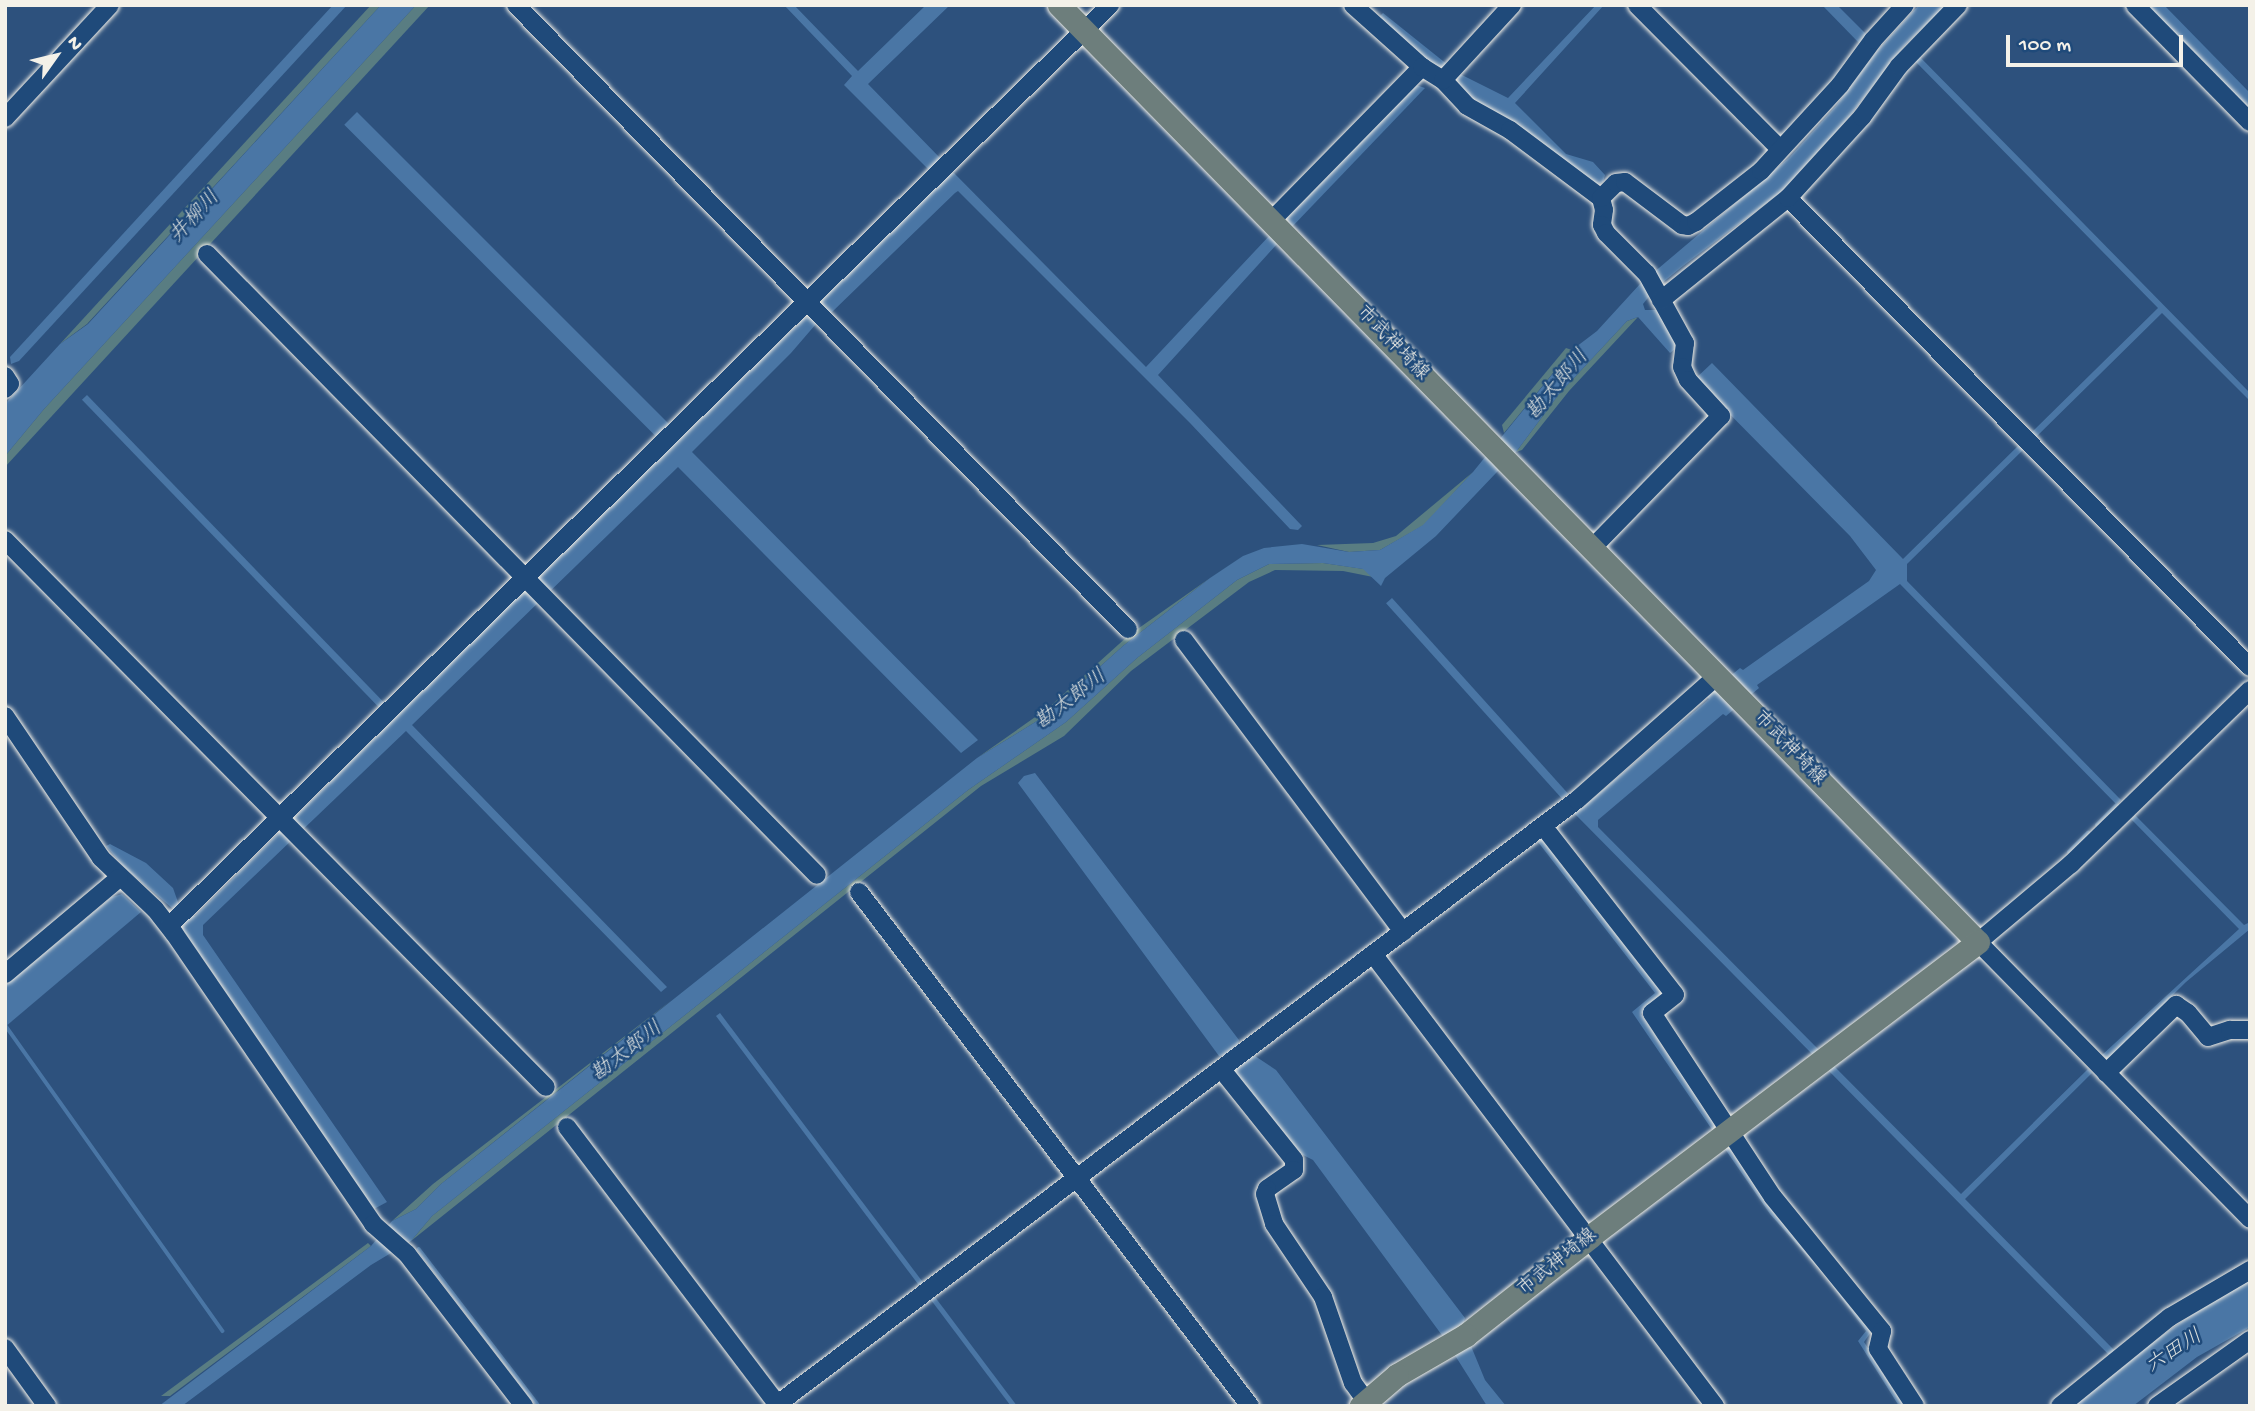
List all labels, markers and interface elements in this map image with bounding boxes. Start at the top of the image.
north arrow [21,21,91,91]
scale bar [2010,21,2187,65]
text: N [61,32,87,56]
text: 100 m [2019,34,2071,59]
water label: 井柳川 [165,186,227,250]
street label: 市武神埼線 [1351,302,1433,386]
water label: 勘太郎川 [1522,346,1596,426]
water label: 勘太郎川 [1031,665,1113,737]
street label: 市武神埼線 [1748,707,1830,791]
water label: 勘太郎川 [587,1017,669,1089]
street label: 市武神埼線 [1514,1224,1602,1302]
water label: 六田川 [2142,1325,2208,1381]

